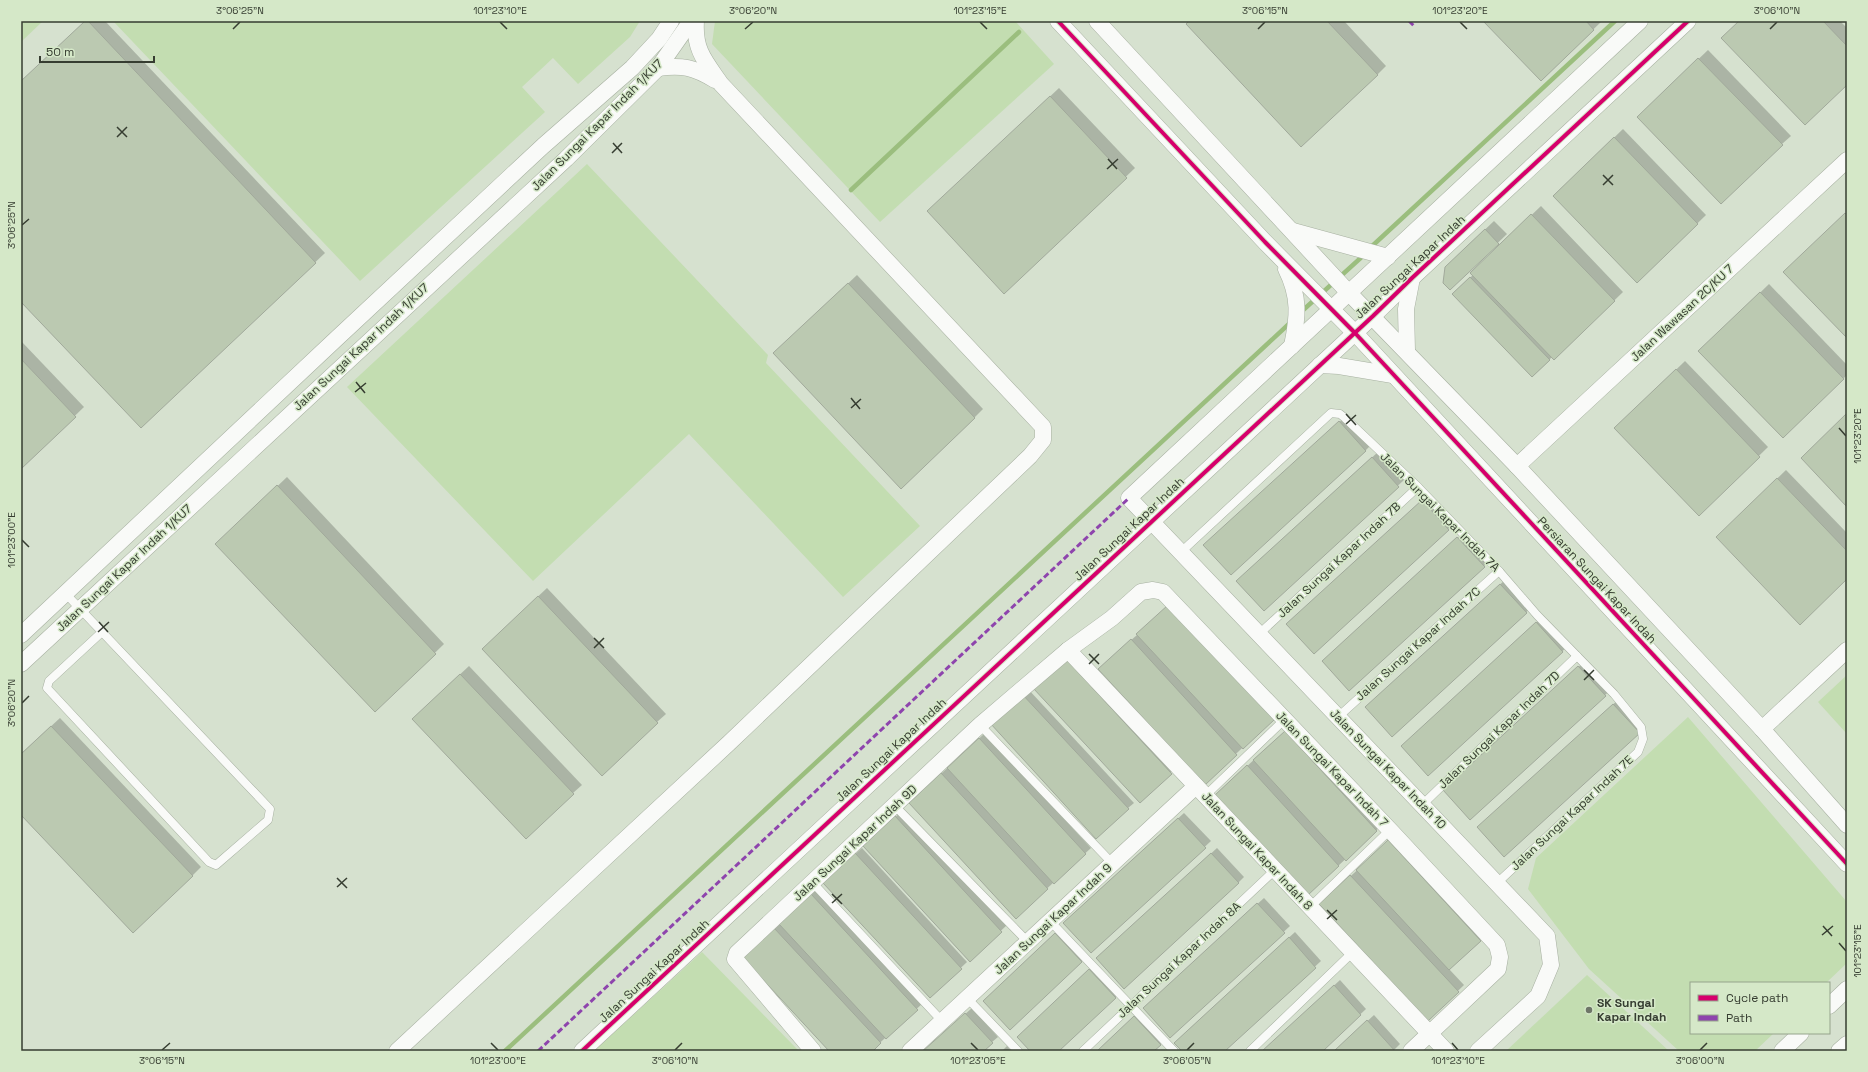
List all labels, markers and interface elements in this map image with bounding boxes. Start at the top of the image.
text: 3°06'25"N [216,4,264,17]
text: 101°23'10"E [473,4,527,17]
text: 3°06'20"N [729,4,777,17]
text: 101°23'15"E [953,4,1007,17]
text: 3°06'15"N [1242,4,1288,17]
text: 101°23'20"E [1432,4,1488,17]
text: 3°06'10"N [1754,4,1800,17]
scale bar [40,38,154,64]
text: 50 m [46,44,74,60]
street label: Jalan Sungai Kapar Indah 1/KU7 [528,56,666,194]
text: 3°06'25"N [5,201,18,249]
street label: Jalan Sungai Kapar Indah [1351,212,1469,322]
street label: Jalan Wawasan 2C/KU 7 [1627,261,1737,365]
street label: Jalan Sungai Kapar Indah 1/KU7 [290,280,432,414]
text: 101°23'20"E [1851,408,1864,464]
street label: Jalan Sungai Kapar Indah 7A [1377,449,1504,576]
street label: Jalan Sungai Kapar Indah [1070,474,1188,584]
street label: Jalan Sungai Kapar Indah 7B [1274,498,1404,621]
street label: Jalan Sungai Kapar Indah 1/KU7 [53,501,195,635]
text: 101°23'00"E [5,512,18,568]
street label: Persiaran Sungai Kapar Indah [1534,513,1660,647]
street label: Jalan Sungai Kapar Indah 7C [1352,583,1484,704]
street label: Jalan Sungai Kapar Indah 7D [1435,668,1563,792]
text: 3°06'20"N [5,679,18,727]
street label: Jalan Sungai Kapar Indah [832,695,950,805]
street label: Jalan Sungai Kapar Indah 10 [1326,705,1450,833]
street label: Jalan Sungai Kapar Indah 7 [1272,708,1392,831]
street label: Jalan Sungai Kapar Indah 7E [1507,752,1637,874]
street label: Jalan Sungai Kapar Indah 9D [790,781,920,905]
street label: Jalan Sungai Kapar Indah 8 [1198,789,1316,913]
street label: Jalan Sungai Kapar Indah 9 [991,860,1115,978]
street label: Jalan Sungai Kapar Indah 8A [1114,898,1245,1022]
street label: Jalan Sungai Kapar Indah [595,916,713,1026]
text: 101°23'15"E [1851,924,1864,978]
legend [1690,982,1830,1034]
text: Cycle path [1726,990,1788,1006]
place label: SK Sungai Kapar Indah [1597,995,1666,1025]
marker: SK Sungai Kapar Indah [1584,1005,1594,1015]
text: Path [1726,1010,1752,1026]
text: 3°06'15"N [139,1054,185,1067]
text: 101°23'00"E [470,1054,526,1067]
text: 3°06'10"N [652,1054,698,1067]
text: 101°23'05"E [950,1054,1006,1067]
text: 3°06'05"N [1163,1054,1211,1067]
text: 101°23'10"E [1431,1054,1485,1067]
text: 3°06'00"N [1676,1054,1724,1067]

